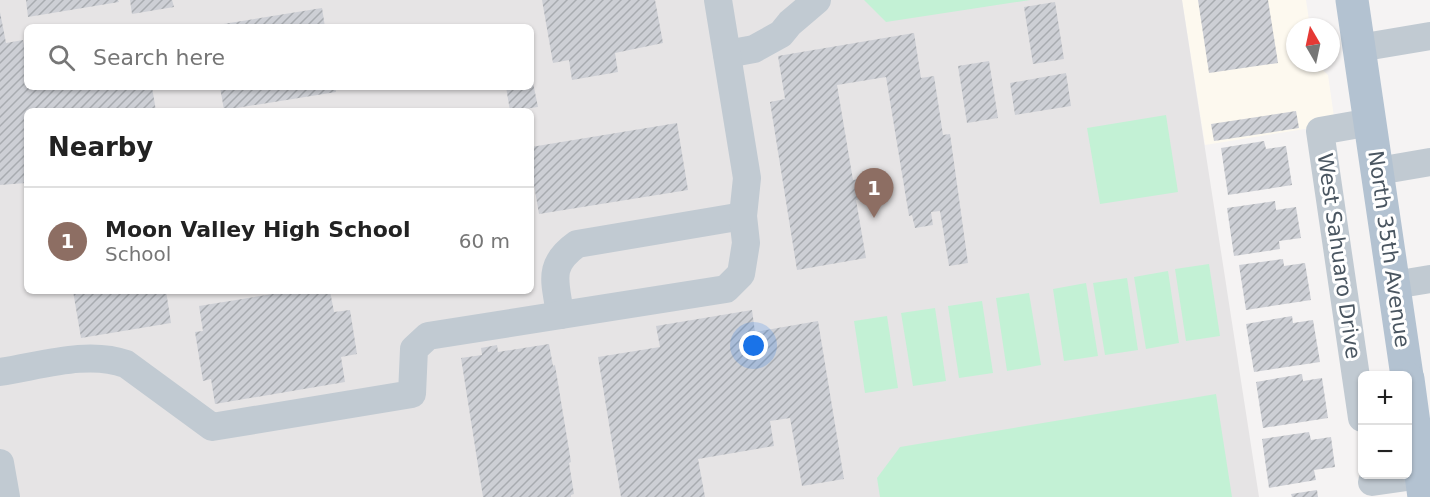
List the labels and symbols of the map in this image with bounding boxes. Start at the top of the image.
north arrow [1286,18,1340,72]
street label: North 35th Avenue [1363,149,1415,349]
street label: West Sahuaro Drive [1313,151,1365,361]
pin: 1 [854,168,894,218]
your location [739,331,768,360]

